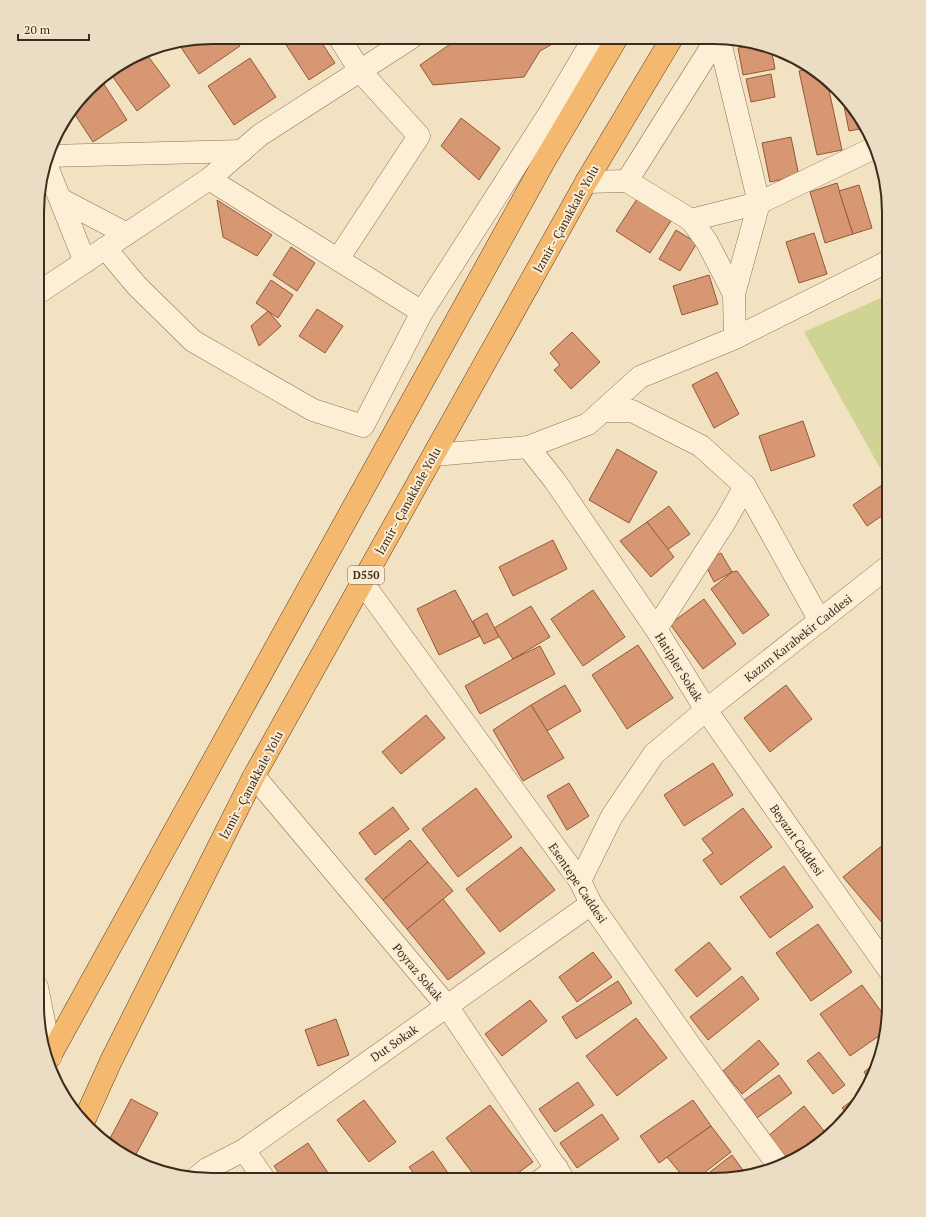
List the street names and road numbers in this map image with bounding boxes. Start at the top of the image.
street label: İzmir - Çanakkale Yolu [530,163,602,275]
street label: İzmir - Çanakkale Yolu [372,445,444,557]
road number: D550 [348,566,384,584]
street label: Kazım Karabekir Caddesi [741,591,855,685]
street label: Hatipler Sokak [652,630,707,705]
street label: İzmir - Çanakkale Yolu [216,728,286,842]
street label: Beyazıt Caddesi [767,801,827,879]
street label: Esentepe Caddesi [546,840,611,926]
street label: Poyraz Sokak [390,940,447,1004]
street label: Dut Sokak [367,1021,421,1065]

